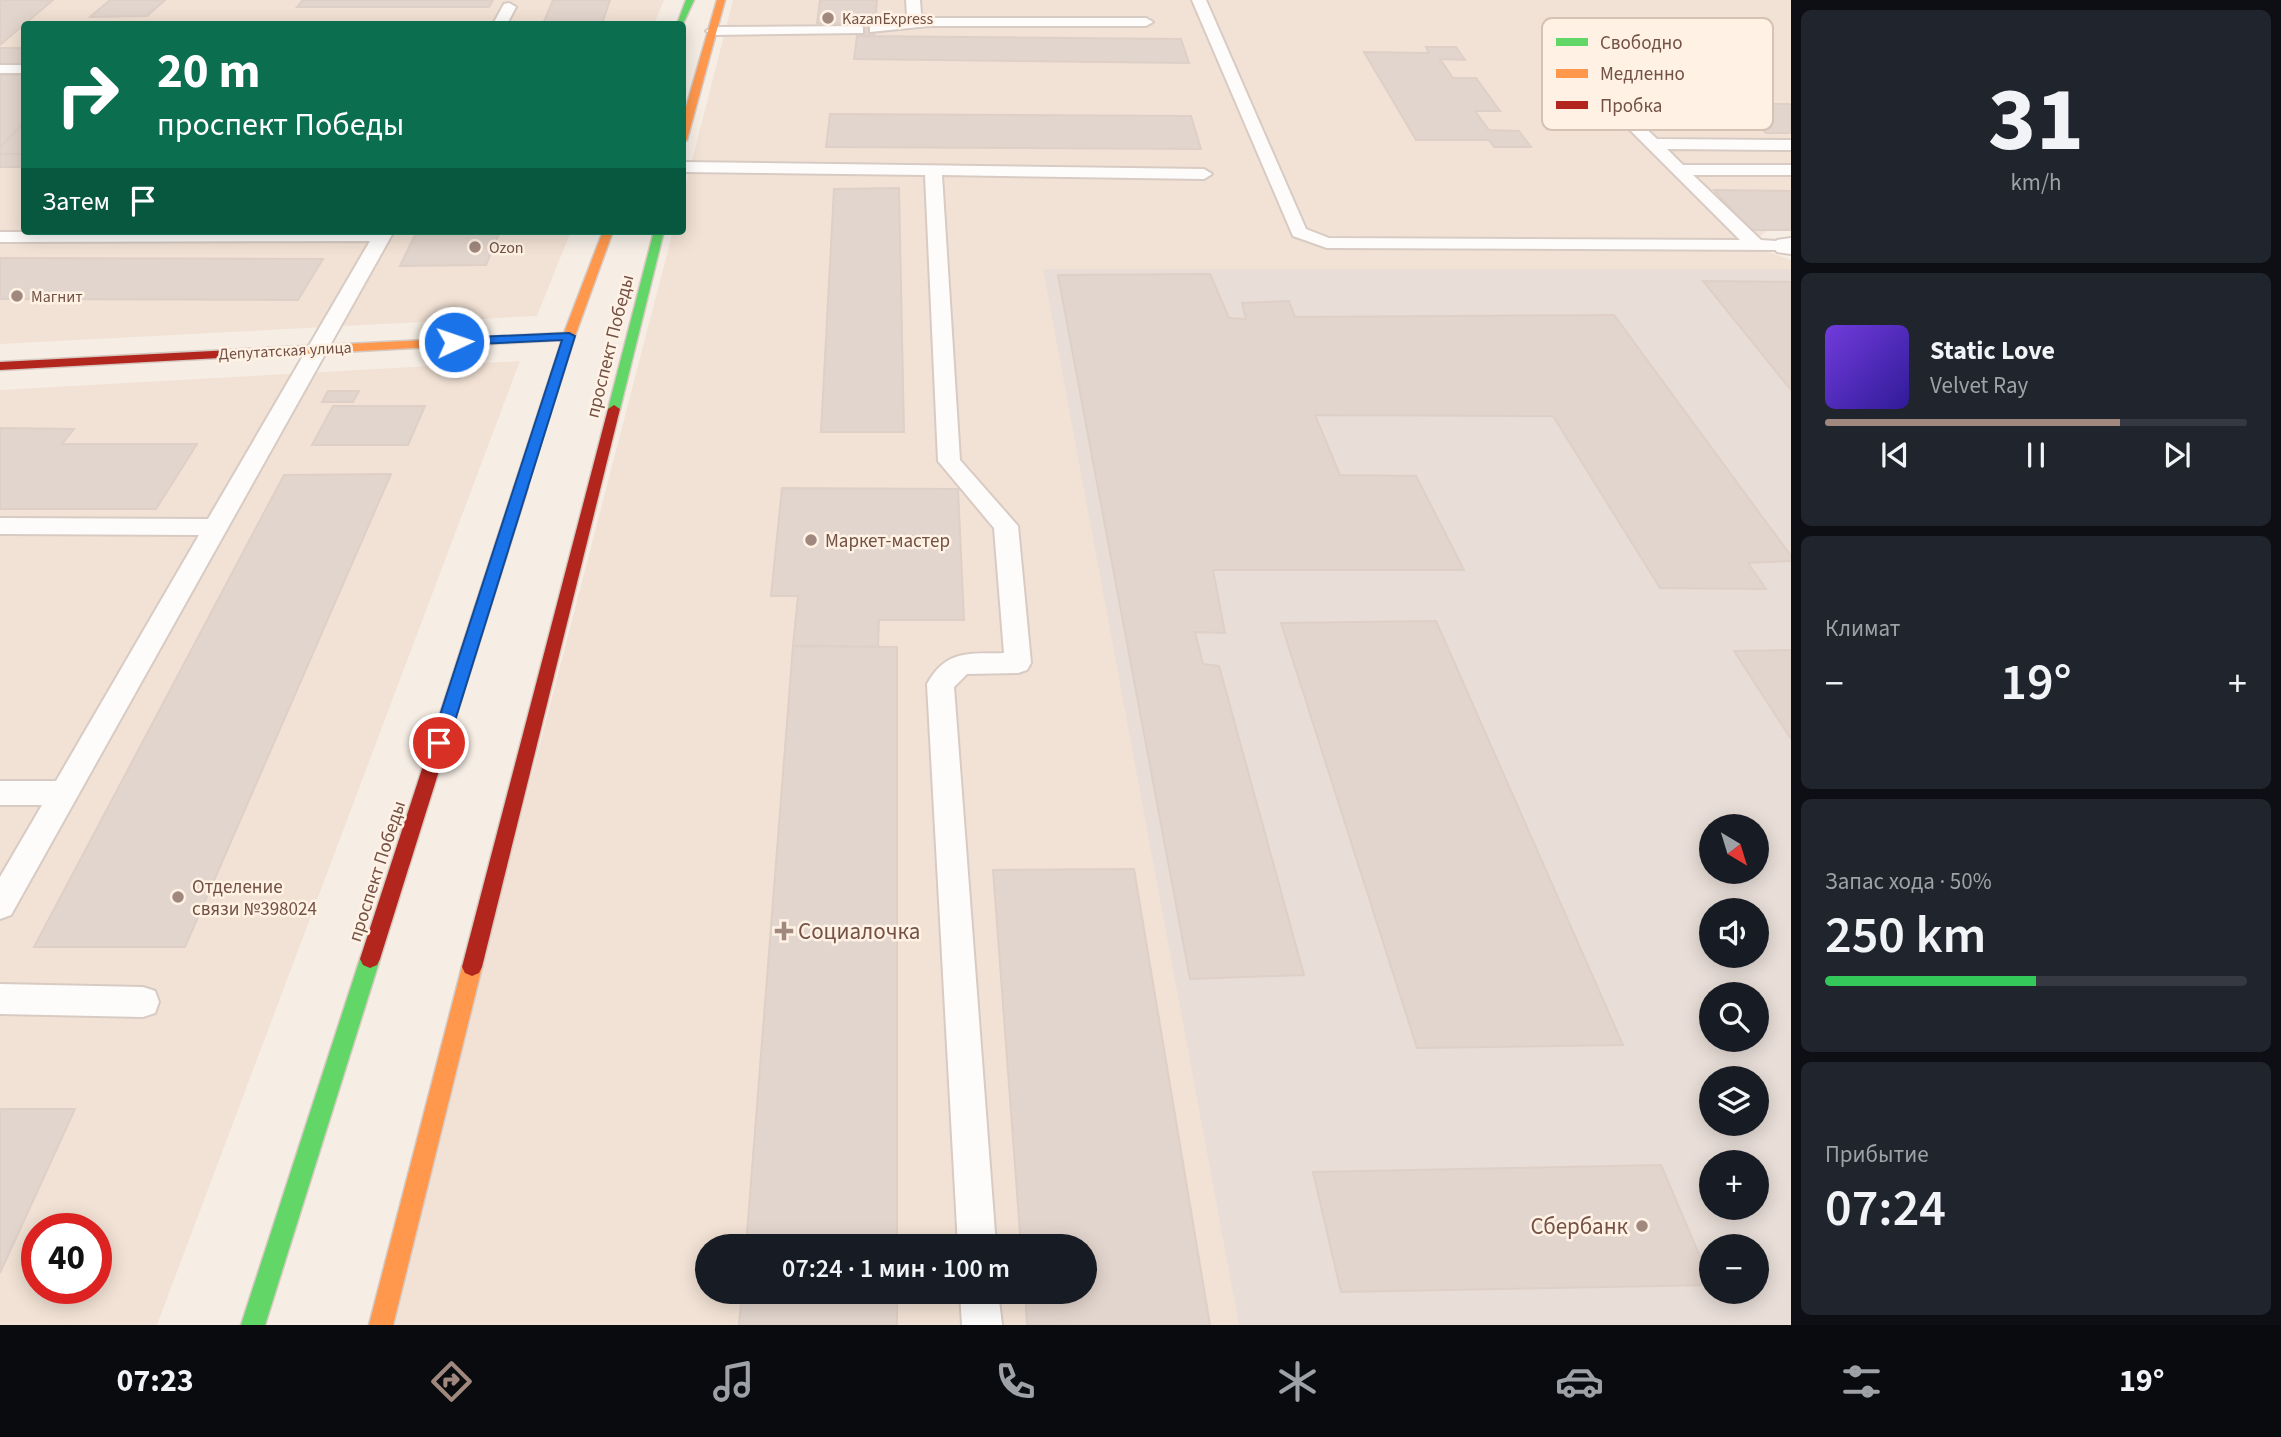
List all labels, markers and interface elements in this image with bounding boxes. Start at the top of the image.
place label: KazanExpress [842,8,934,30]
marker: KazanExpress [820,10,836,26]
legend [1542,18,1773,130]
text: Свободно [1600,30,1683,57]
text: 20 m [157,37,261,107]
icon: right [42,49,133,140]
text: 31 [1988,56,2084,185]
text: Медленно [1600,61,1685,88]
text: Пробка [1600,93,1662,120]
text: проспект Победы [157,102,404,148]
text: km/h [2010,166,2062,199]
icon: arrive [124,182,162,220]
text: Затем [42,183,110,220]
place label: Ozon [489,237,524,259]
marker: Ozon [467,239,483,255]
street label: проспект Победы [580,272,641,421]
place label: Магнит [31,286,83,308]
marker: Магнит [9,288,25,304]
position arrow [417,305,491,379]
text: Static Love [1930,332,2055,369]
street label: Депутатская улица [218,337,352,365]
text: Velvet Ray [1930,369,2028,402]
icon: previous [1876,436,1914,474]
icon: pause [2017,436,2055,474]
icon: next [2158,436,2196,474]
place label: Маркет-мастер [825,528,950,555]
marker: Маркет-мастер [803,532,819,548]
text: Климат [1825,612,1900,645]
text: 19° [2000,646,2072,720]
text: − [1825,657,1844,711]
text: + [2228,657,2247,711]
pin [409,713,469,773]
icon: arrive [420,724,458,762]
street label: проспект Победы [342,797,413,945]
north arrow [1699,814,1769,884]
map controls [1699,814,1769,1304]
text: Запас хода · 50% [1825,865,1992,898]
place label: Отделение связи №398024 [192,874,317,923]
marker: Отделение связи №398024 [170,889,186,905]
button: sound [1699,898,1769,968]
text: 250 km [1825,899,1986,973]
place label: Социалочка [798,915,920,948]
marker: Социалочка [776,923,792,939]
button: search [1699,982,1769,1052]
button: layers [1699,1066,1769,1136]
text: Прибытие [1825,1138,1929,1171]
button: + [1699,1150,1769,1220]
text: 07:24 [1825,1172,1946,1246]
place label: Сбербанк [1530,1210,1629,1243]
speed limit sign: 40 [21,1213,112,1304]
marker: Сбербанк [1634,1218,1650,1234]
button: − [1699,1234,1769,1304]
text: 07:24 · 1 мин · 100 m [782,1250,1010,1287]
icon: directions [427,1357,476,1406]
icon: music [709,1357,758,1406]
icon: phone [991,1357,1040,1406]
icon: climate [1273,1357,1322,1406]
icon: car [1555,1357,1604,1406]
icon: filters [1837,1357,1886,1406]
text: 07:23 [117,1358,194,1404]
text: 19° [2119,1358,2164,1404]

